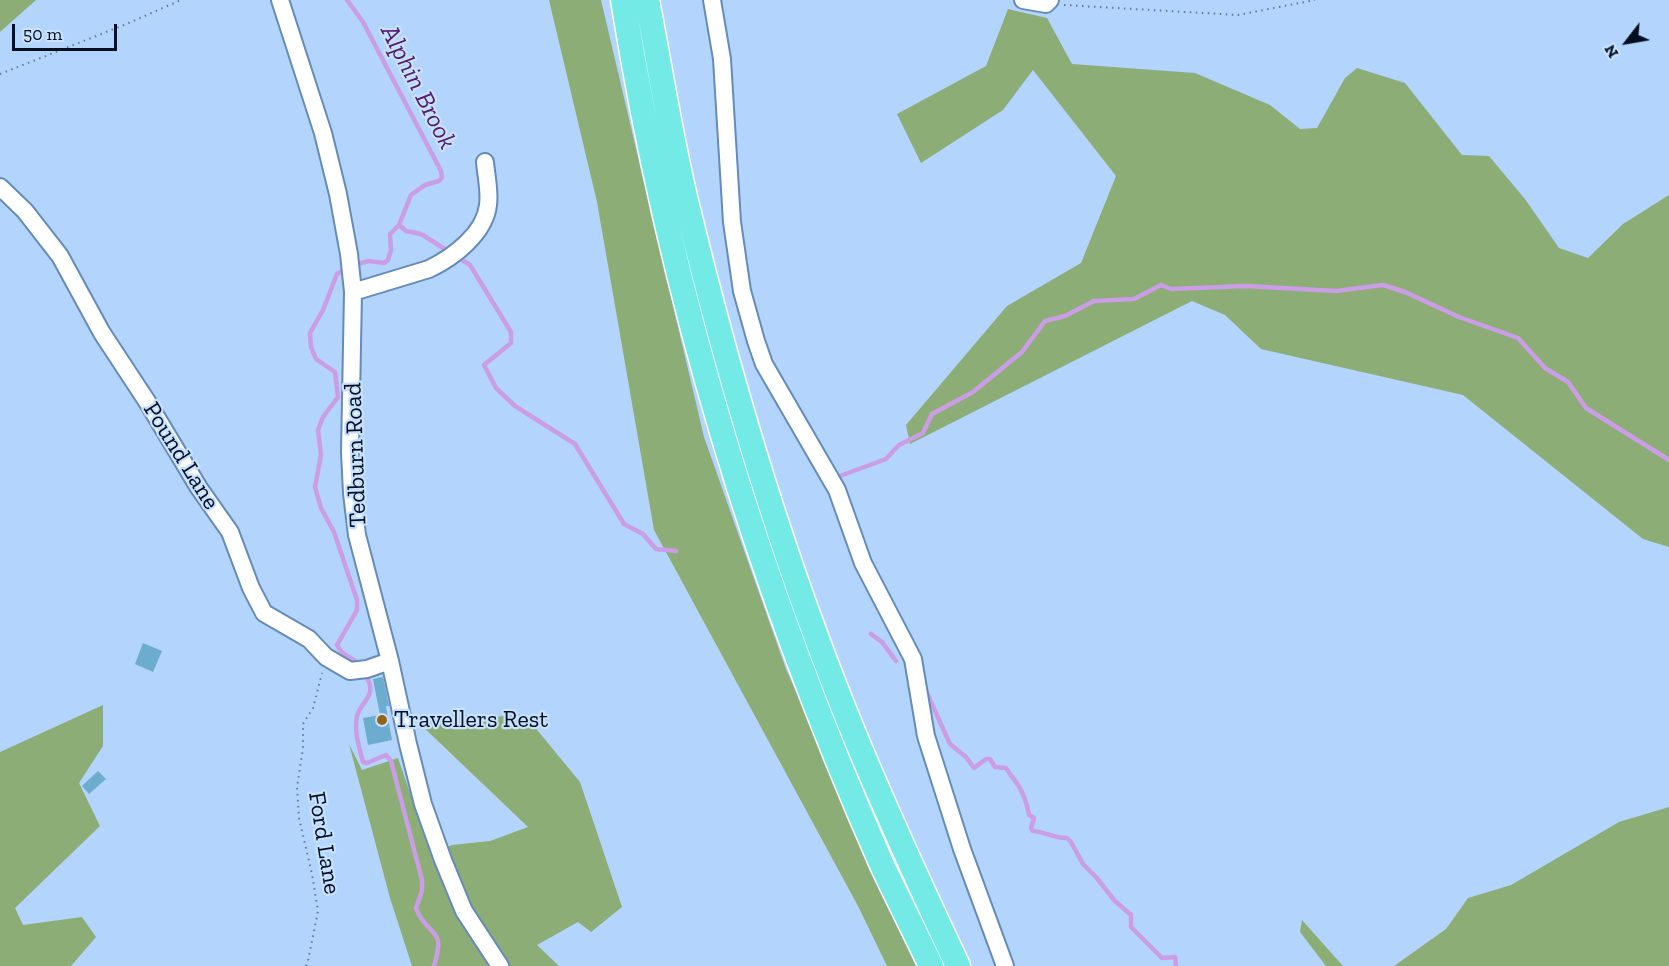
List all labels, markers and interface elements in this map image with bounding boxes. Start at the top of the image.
scale bar [15,12,120,50]
north arrow [1597,12,1657,72]
water label: Alphin Brook [373,19,463,155]
text: 50 m [23,23,62,45]
text: N [1600,41,1622,62]
street label: Tedburn Road [339,382,373,528]
street label: Pound Lane [137,397,225,515]
place label: Travellers Rest [394,706,548,734]
marker: Travellers Rest [375,713,389,727]
street label: Ford Lane [302,790,346,896]

